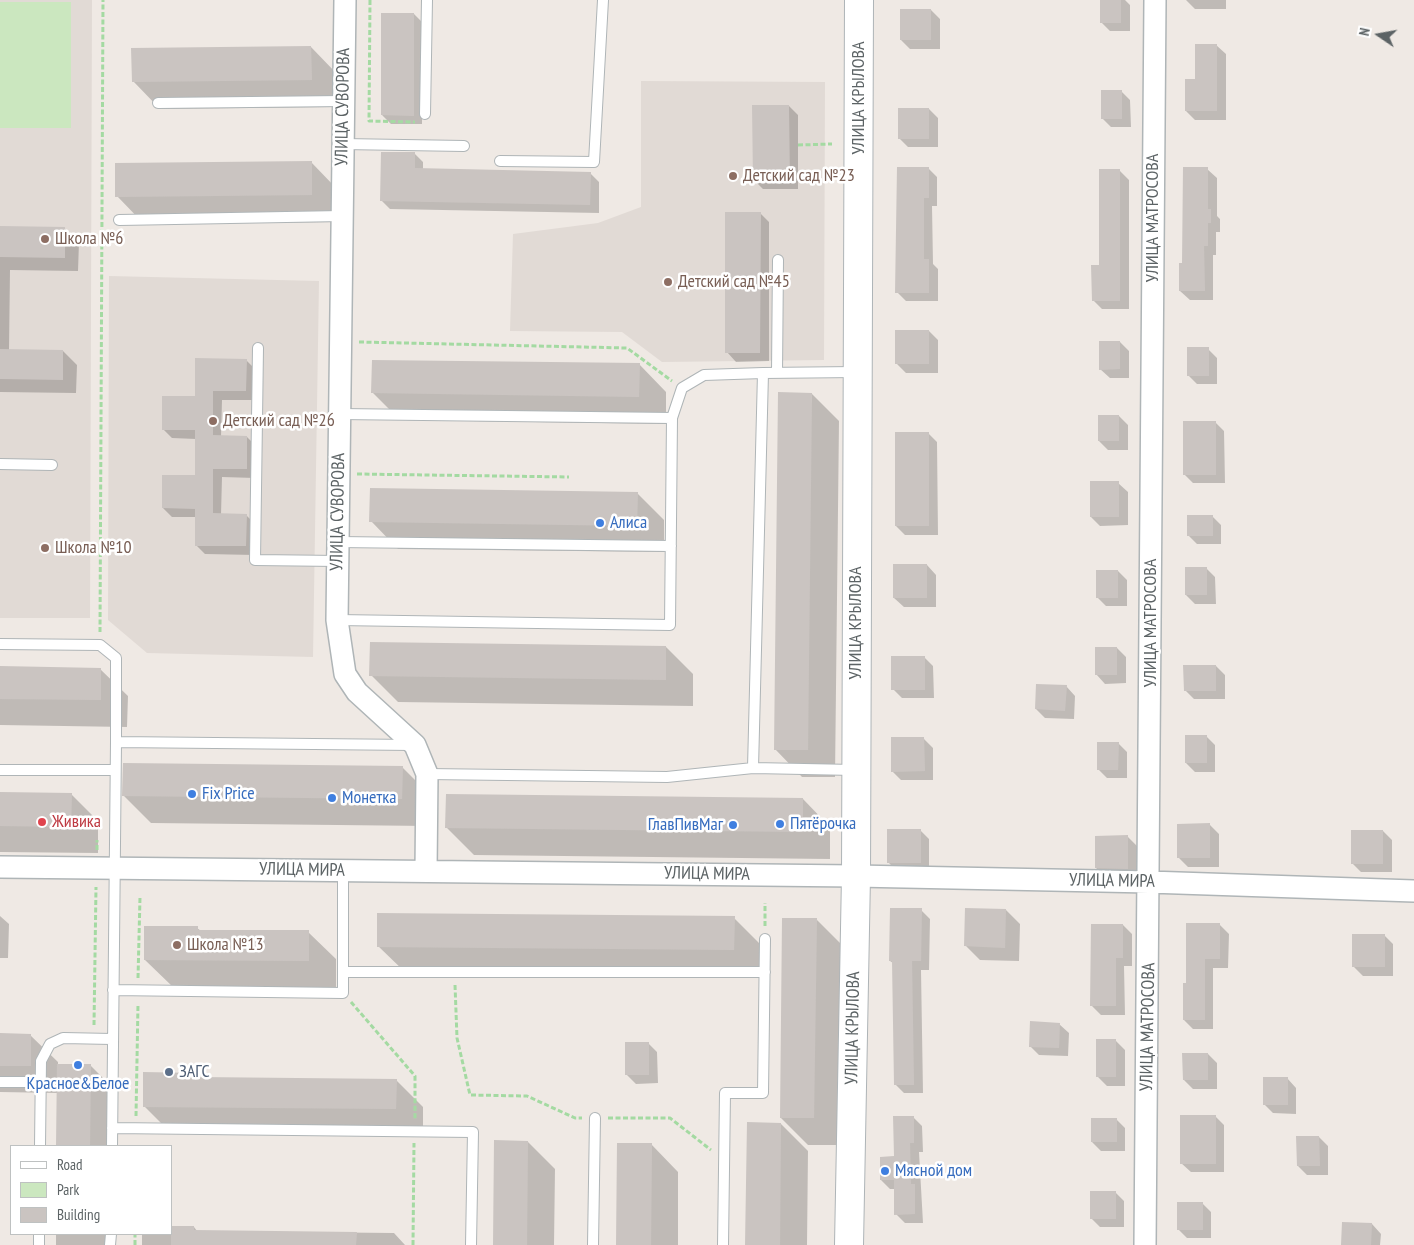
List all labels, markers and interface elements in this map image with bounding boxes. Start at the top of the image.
north arrow [1354,10,1404,60]
text: N [1355,26,1374,37]
street label: УЛИЦА КРЫЛОВА [848,41,870,155]
street label: УЛИЦА СУВОРОВА [331,48,355,166]
street label: УЛИЦА МАТРОСОВА [1142,154,1164,282]
place label: Детский сад №23 [743,165,855,187]
marker: Детский сад №23 [727,170,739,182]
place label: Школа №6 [55,228,123,250]
marker: Школа №6 [39,233,51,245]
place label: Детский сад №45 [678,271,790,293]
marker: Детский сад №45 [662,276,674,288]
place label: Детский сад №26 [223,410,335,432]
marker: Детский сад №26 [207,415,219,427]
street label: УЛИЦА СУВОРОВА [326,453,350,571]
place label: Алиса [610,512,647,534]
marker: Алиса [594,517,606,529]
place label: Школа №10 [55,537,132,559]
marker: Школа №10 [39,542,51,554]
street label: УЛИЦА МАТРОСОВА [1140,559,1162,687]
street label: УЛИЦА КРЫЛОВА [845,566,867,680]
place label: Fix Price [202,783,255,805]
place label: Монетка [342,787,396,809]
marker: Fix Price [186,788,198,800]
marker: Монетка [326,792,338,804]
place label: Живика [52,811,101,833]
place label: Пятёрочка [790,813,856,835]
place label: ГлавПивМаг [648,814,723,836]
marker: Живика [36,816,48,828]
marker: Пятёрочка [774,818,786,830]
marker: ГлавПивМаг [727,819,739,831]
street label: УЛИЦА МИРА [259,858,345,882]
street label: УЛИЦА МИРА [664,862,750,886]
street label: УЛИЦА МИРА [1069,869,1155,893]
place label: Школа №13 [187,934,264,956]
marker: Школа №13 [171,939,183,951]
street label: УЛИЦА МАТРОСОВА [1136,963,1160,1091]
street label: УЛИЦА КРЫЛОВА [841,971,865,1085]
marker: Красное&Белое [72,1059,84,1071]
place label: ЗАГС [179,1061,210,1083]
marker: ЗАГС [163,1066,175,1078]
place label: Красное&Белое [27,1073,129,1095]
legend [10,1145,172,1235]
text: Road [57,1155,83,1174]
place label: Мясной дом [895,1160,972,1182]
marker: Мясной дом [879,1165,891,1177]
text: Park [57,1180,79,1199]
text: Building [57,1205,100,1224]

